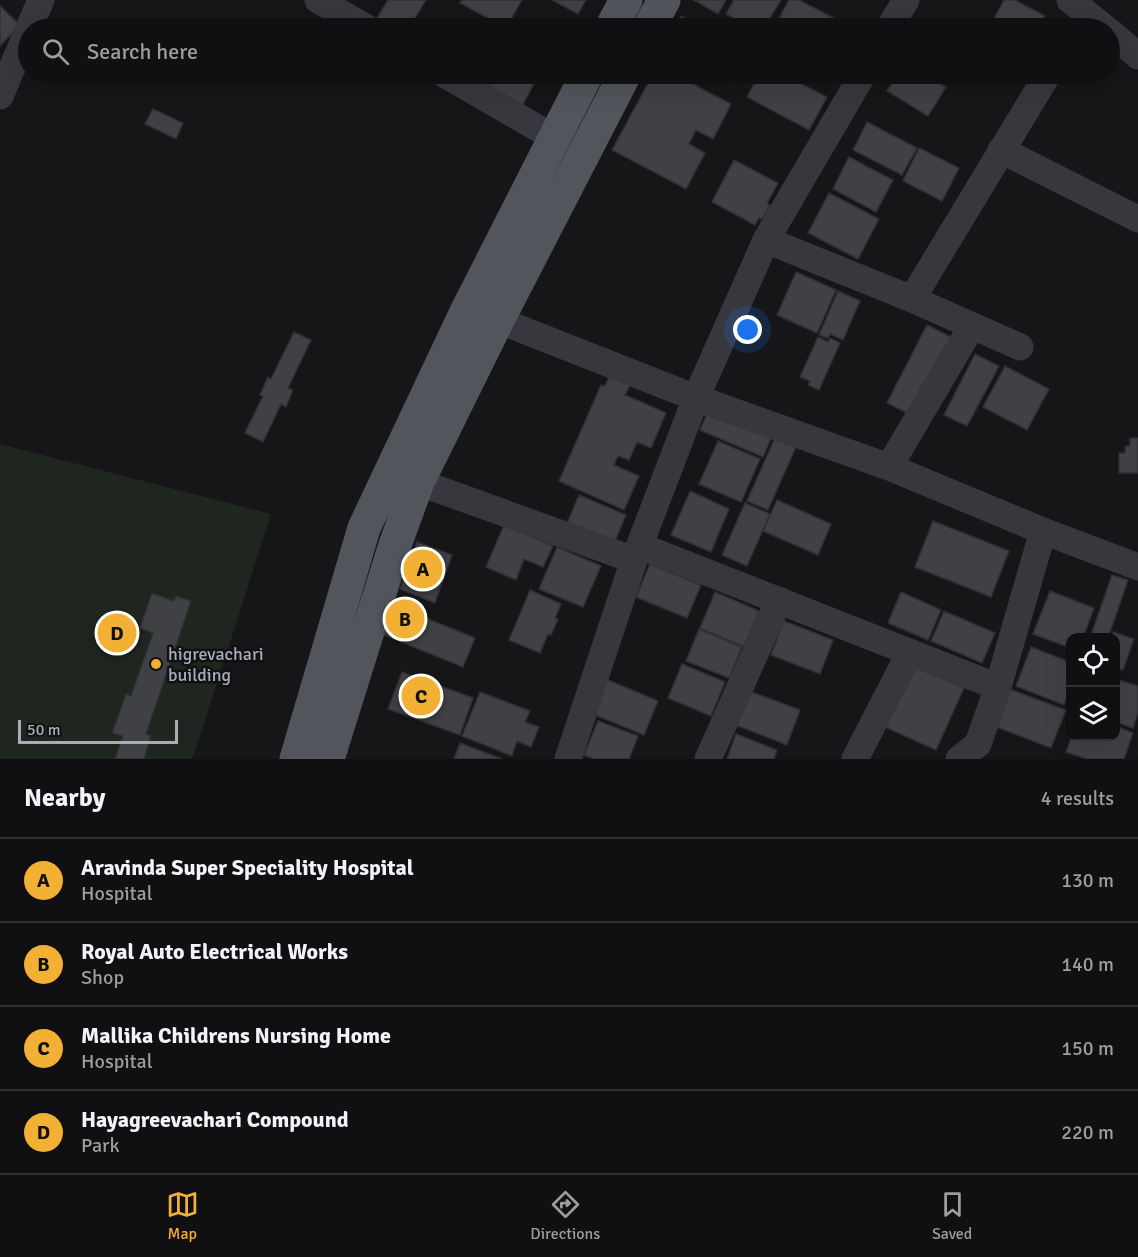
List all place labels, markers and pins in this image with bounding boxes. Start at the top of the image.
pin: A [404,546,442,592]
pin: B [386,596,424,642]
pin: D [98,610,136,656]
place label: higrevachari building [168,643,264,686]
marker: higrevachari building [149,657,163,671]
pin: C [402,674,440,718]

